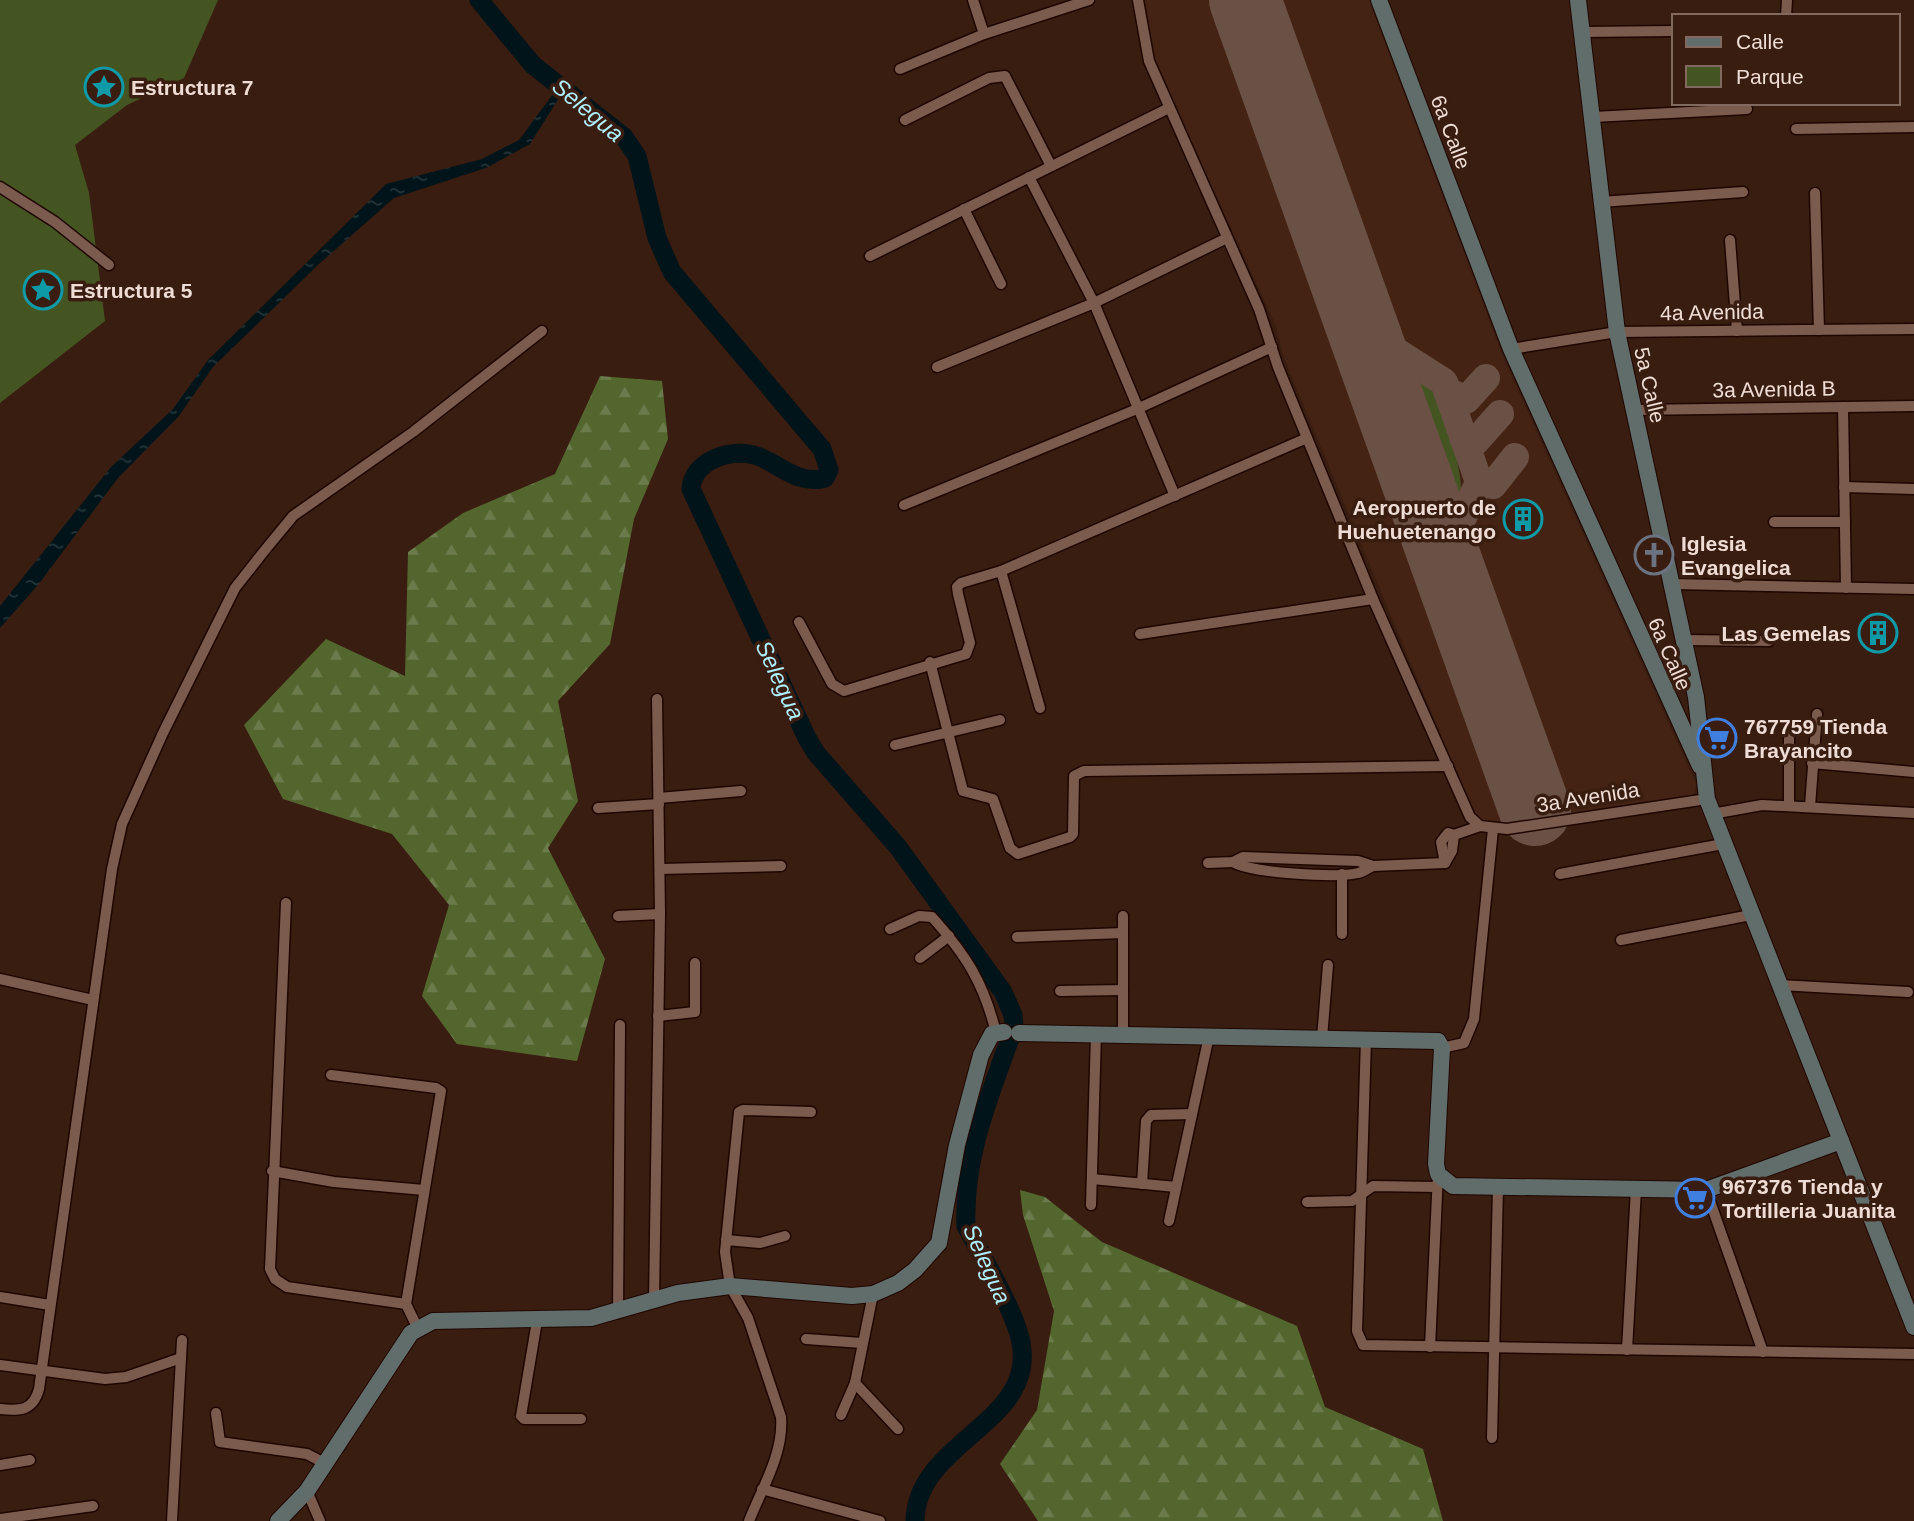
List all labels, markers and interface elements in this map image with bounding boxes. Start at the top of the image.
legend [1672,14,1900,105]
text: Calle [1736,30,1784,53]
text: Parque [1736,65,1804,88]
place icon: Estructura 7 [83,66,125,108]
water label: Selegua [547,73,629,147]
place label: Estructura 7 [131,76,254,99]
street label: 6a Calle [1426,92,1476,172]
place icon: Estructura 5 [22,269,64,311]
place label: Estructura 5 [70,279,193,302]
street label: 4a Avenida [1660,300,1764,324]
street label: 5a Calle [1630,345,1670,425]
street label: 3a Avenida B [1712,376,1836,402]
place label: Aeropuerto de Huehuetenango [1337,496,1496,543]
building icon: Aeropuerto de Huehuetenango [1502,498,1544,540]
place label: Iglesia Evangelica [1681,532,1791,579]
church icon: Iglesia Evangelica [1633,534,1675,576]
building icon: Las Gemelas [1857,612,1899,654]
street label: 6a Calle [1644,614,1696,694]
place label: Las Gemelas [1721,622,1851,645]
water label: Selegua [750,636,810,724]
place label: 767759 Tienda Brayancito [1744,715,1888,762]
supermarket icon: 767759 Tienda Brayancito [1696,717,1738,759]
street label: 3a Avenida [1535,777,1641,816]
place label: 967376 Tienda y Tortilleria Juanita [1722,1175,1896,1222]
supermarket icon: 967376 Tienda y Tortilleria Juanita [1674,1177,1716,1219]
water label: Selegua [958,1220,1016,1308]

